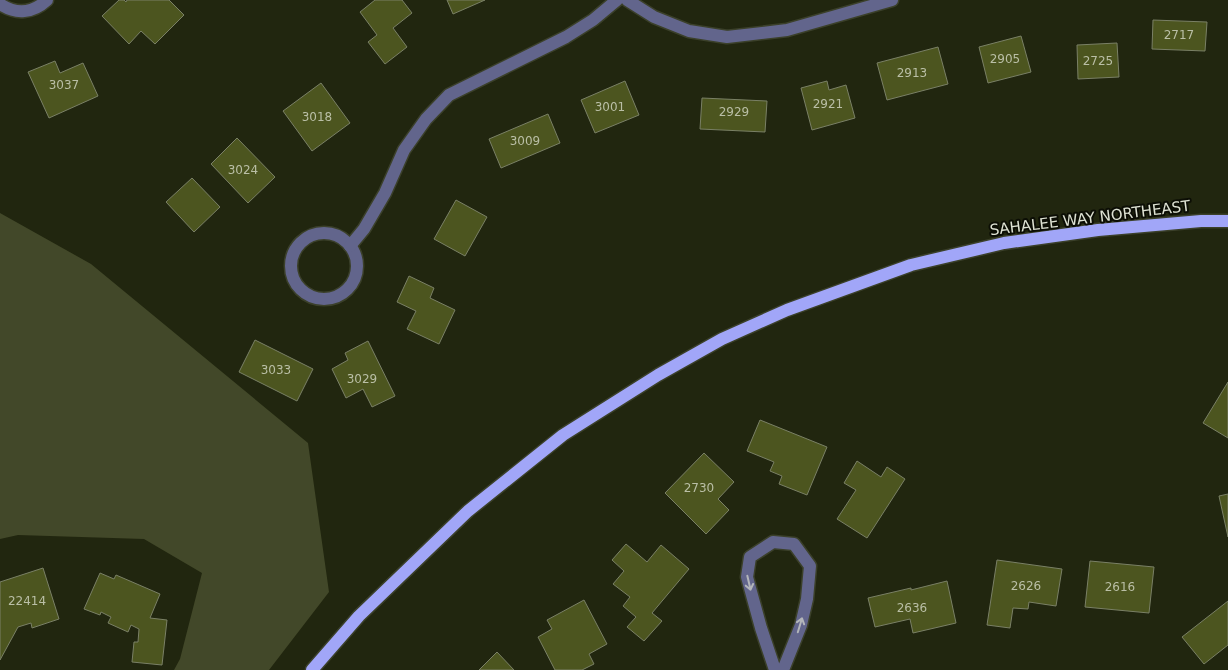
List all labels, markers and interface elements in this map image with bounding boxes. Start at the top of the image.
house number: 2717 [1164,28,1194,42]
house number: 2905 [990,52,1020,66]
house number: 2725 [1083,54,1113,68]
house number: 2913 [897,66,927,80]
house number: 3037 [49,78,79,92]
house number: 2921 [813,97,843,111]
house number: 3001 [595,100,625,114]
house number: 2929 [719,105,749,119]
house number: 3018 [302,110,332,124]
house number: 3009 [510,134,540,148]
house number: 3024 [228,163,258,177]
street label: SAHALEE WAY NORTHEAST [989,197,1192,239]
house number: 3033 [261,363,291,377]
house number: 3029 [347,372,377,386]
house number: 2730 [684,481,714,495]
one-way arrow [745,575,754,591]
house number: 2626 [1011,579,1041,593]
house number: 2616 [1105,580,1135,594]
house number: 22414 [8,594,46,608]
house number: 2636 [897,601,927,615]
one-way arrow [796,617,806,633]

